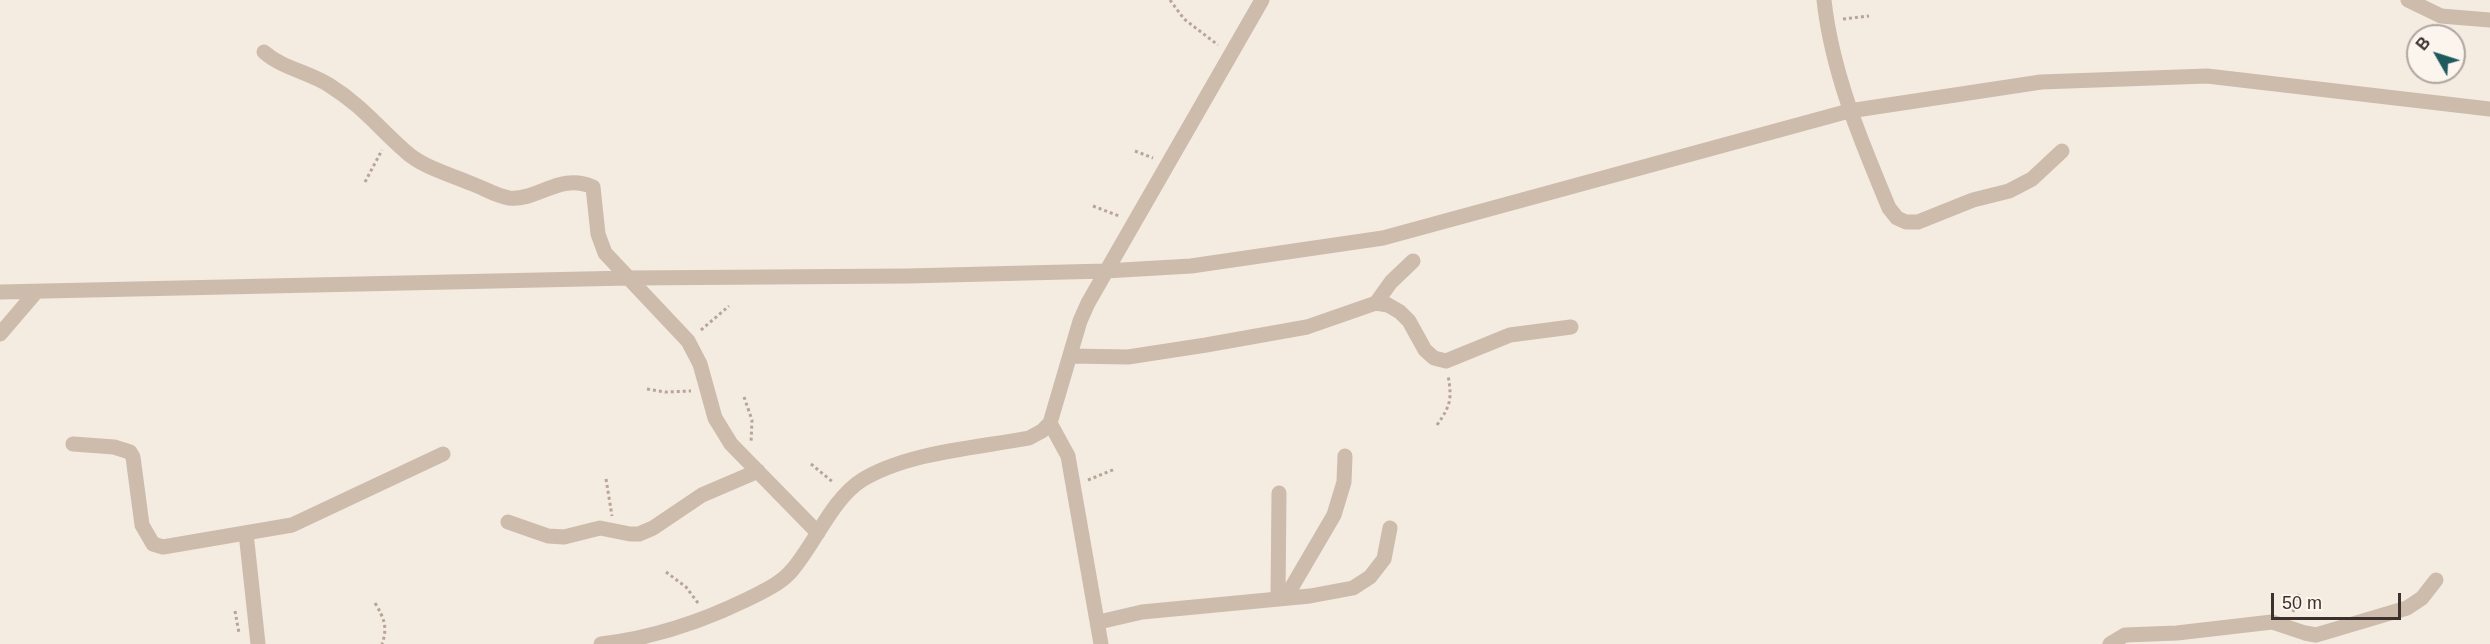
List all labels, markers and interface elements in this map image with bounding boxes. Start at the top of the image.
north arrow [2406,24,2466,84]
text: B [2413,34,2433,53]
scale bar [2274,581,2404,619]
text: 50 m [2282,593,2322,613]

